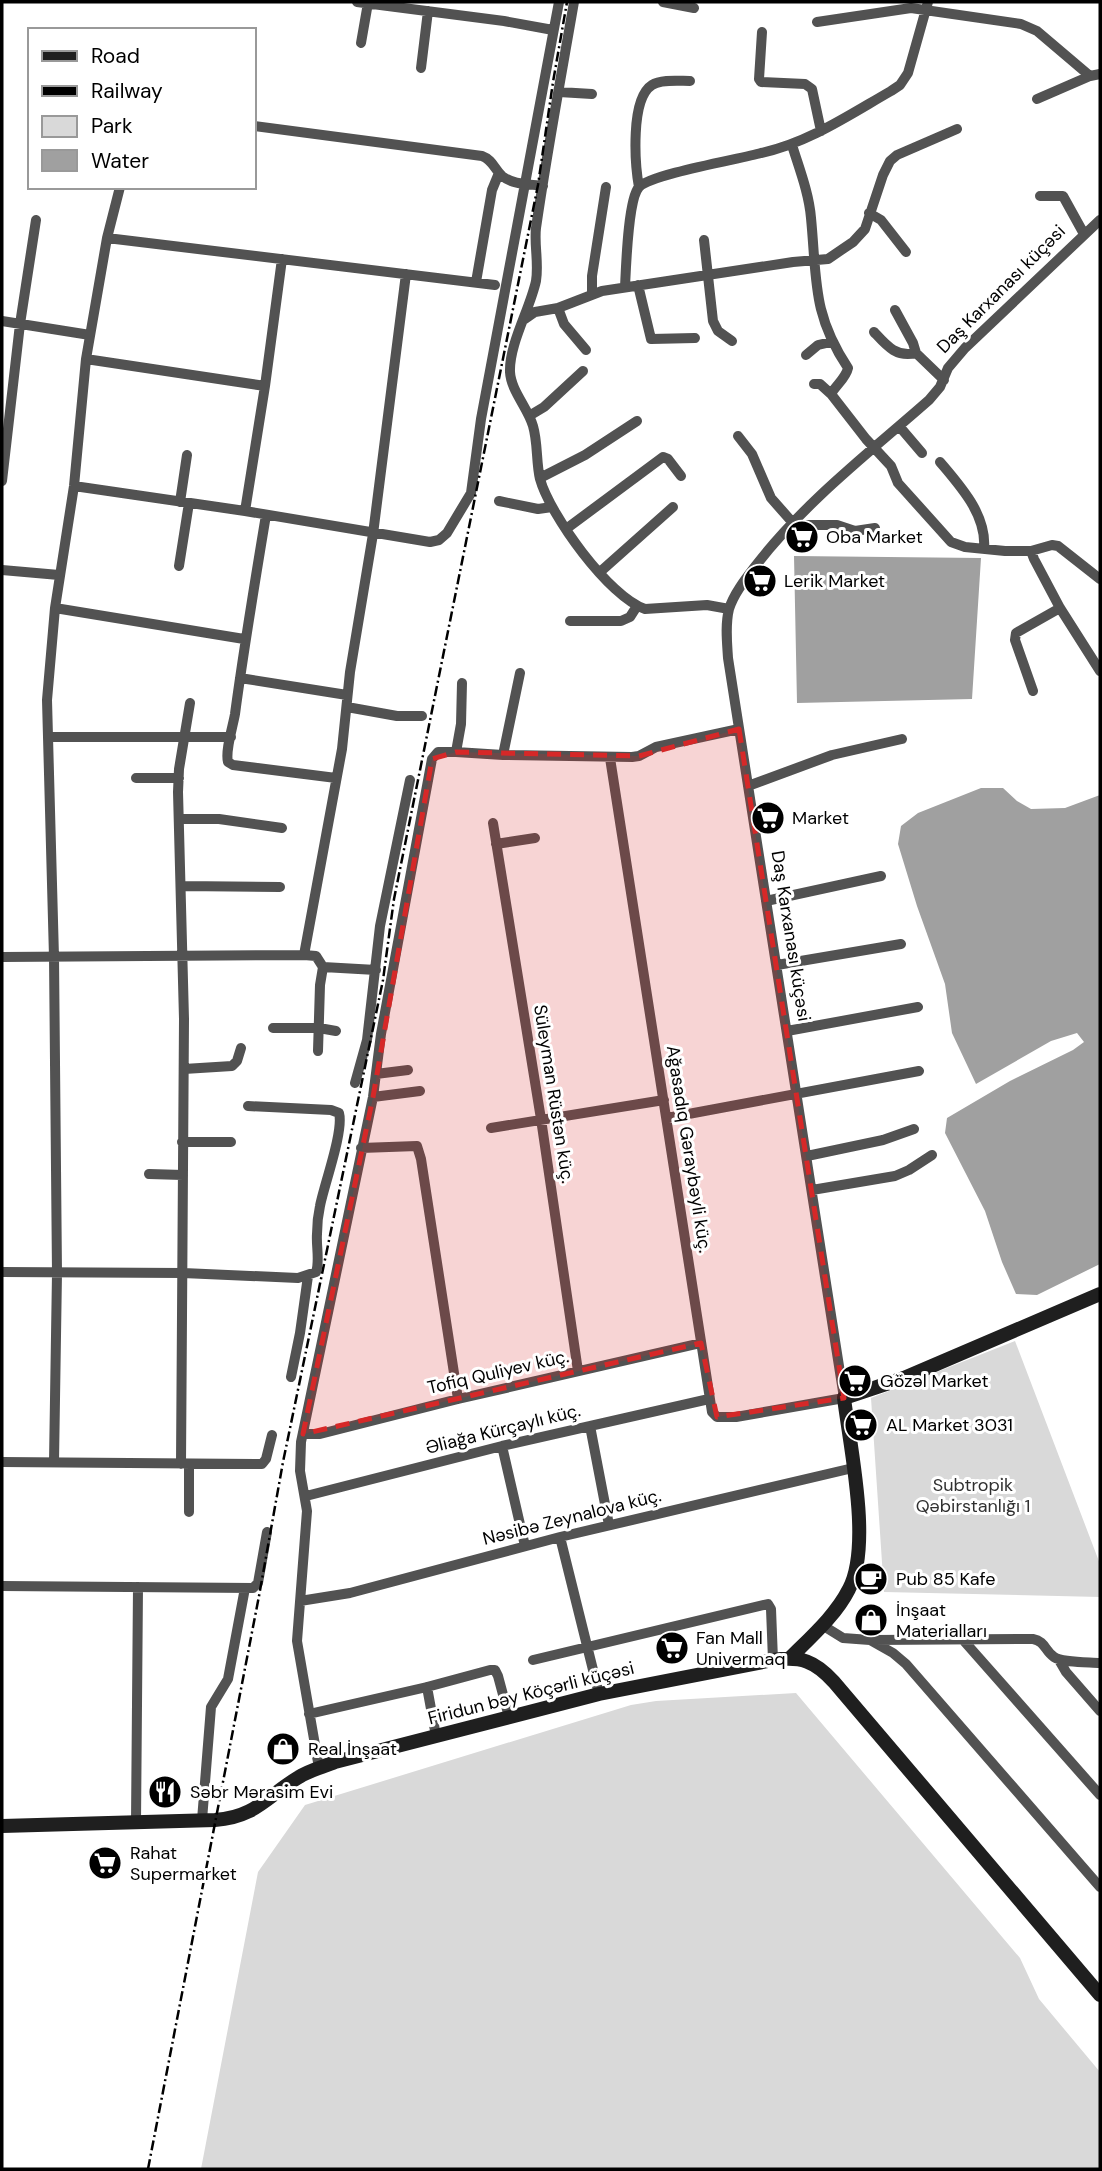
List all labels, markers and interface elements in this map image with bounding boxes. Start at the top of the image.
legend [28,28,256,189]
text: Road [91,42,140,70]
text: Railway [91,77,163,105]
text: Park [91,112,133,140]
text: Water [91,147,149,175]
street label: Daş Karxanası küçəsi [932,220,1070,358]
supermarket icon: Oba Market [783,518,821,556]
place label: Oba Market [826,525,923,549]
supermarket icon: Lerik Market [741,562,779,600]
place label: Lerik Market [784,569,885,593]
supermarket icon: Market [749,799,787,837]
place label: Market [792,806,849,830]
street label: Daş Karxanası küçəsi [766,849,816,1023]
street label: Süleyman Rüstən küç. [528,1003,580,1185]
street label: Ağasadıq Gəraybəyli küç. [661,1044,717,1254]
street label: Tofiq Quliyev küç. [425,1344,571,1400]
supermarket icon: Gözəl Market [836,1362,874,1400]
place label: Gözəl Market [880,1369,989,1393]
street label: Əliağa Kürçaylı küç. [423,1398,583,1460]
supermarket icon: AL Market 3031 [842,1406,880,1444]
place label: AL Market 3031 [886,1413,1013,1437]
park label: Subtropik Qəbirstanlığı 1 [916,1473,1030,1518]
street label: Nəsibə Zeynalova küç. [480,1483,664,1551]
cafe icon: Pub 85 Kafe [852,1560,890,1598]
place label: Pub 85 Kafe [896,1567,995,1591]
place label: İnşaat Materialları [896,1598,987,1643]
shop icon: İnşaat Materialları [852,1601,890,1639]
place label: Fan Mall Univermaq [696,1626,785,1671]
supermarket icon: Fan Mall Univermaq [653,1629,691,1667]
street label: Firidun bəy Köçərli küçəsi [425,1656,637,1730]
shop icon: Real İnşaat [264,1730,302,1768]
place label: Real İnşaat [308,1737,397,1761]
restaurant icon: Səbr Mərasim Evi [146,1773,184,1811]
place label: Səbr Mərasim Evi [190,1780,333,1804]
place label: Rahat Supermarket [130,1841,237,1886]
supermarket icon: Rahat Supermarket [86,1844,124,1882]

